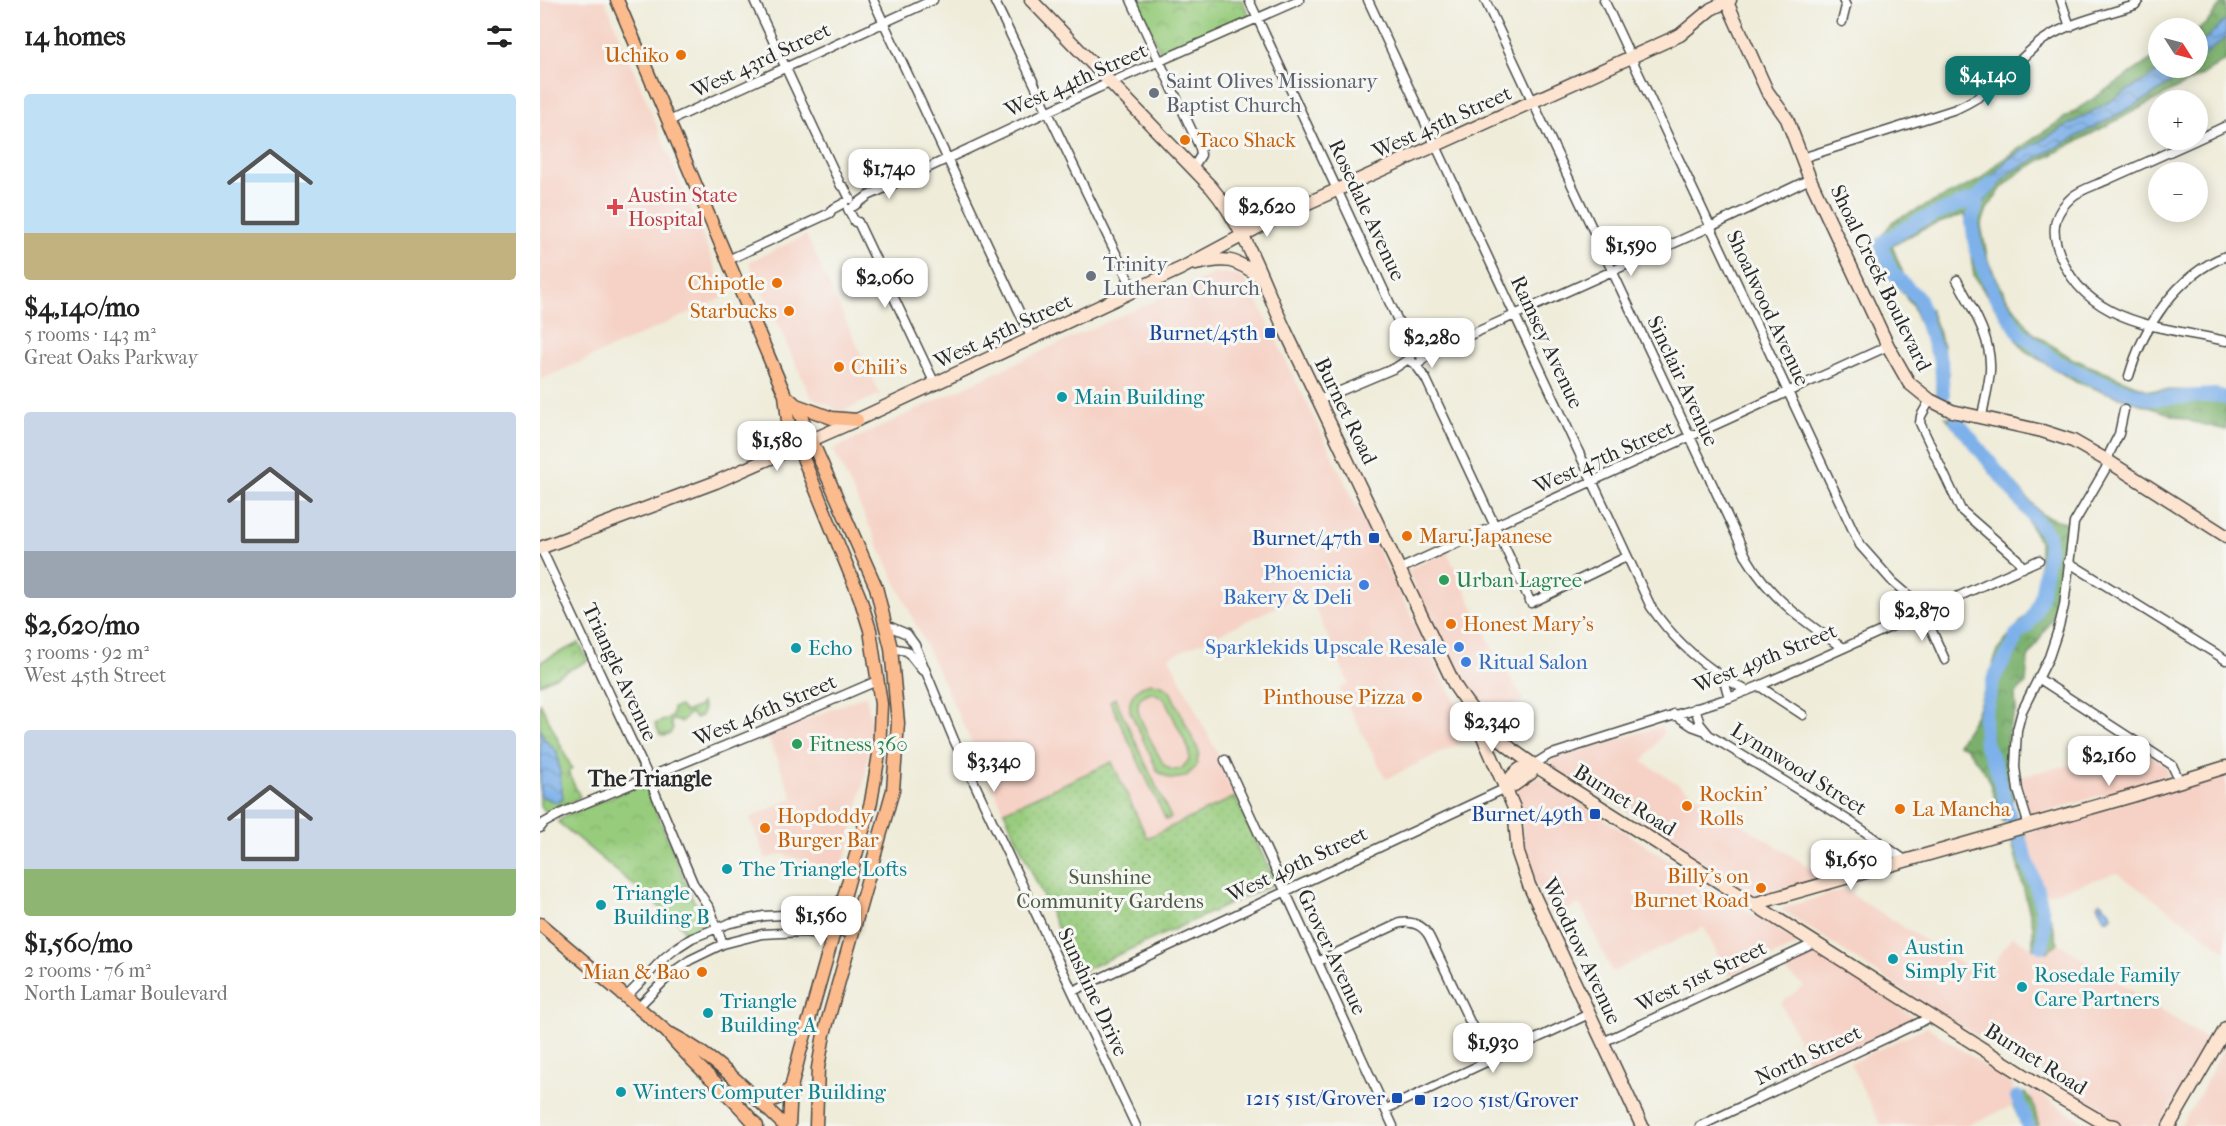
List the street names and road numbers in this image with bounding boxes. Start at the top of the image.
street label: West 43rd Street [687,17,835,103]
street label: West 44th Street [1000,38,1151,123]
street label: West 45th Street [1368,80,1516,164]
street label: Rosedale Avenue [1324,135,1410,285]
street label: Shoal Creek Boulevard [1825,181,1937,375]
street label: Shoalwood Avenue [1721,226,1815,390]
street label: Ramsey Avenue [1506,272,1588,412]
street label: West 45th Street [929,288,1076,374]
street label: Sinclair Avenue [1642,312,1724,450]
street label: Burnet Road [1310,354,1382,469]
street label: West 47th Street [1529,415,1678,499]
street label: Triangle Avenue [578,599,662,745]
street label: West 49th Street [1689,618,1840,698]
street label: West 46th Street [689,669,840,751]
street label: Lynnwood Street [1727,718,1872,821]
street label: Burnet Road [1570,759,1681,841]
street label: West 49th Street [1222,821,1371,907]
street label: Woodrow Avenue [1537,873,1626,1028]
street label: Grover Avenue [1292,885,1372,1019]
street label: Sunshine Drive [1053,924,1133,1060]
street label: West 51st Street [1631,935,1770,1017]
street label: Burnet Road [1981,1018,2092,1100]
street label: North Street [1751,1020,1865,1090]

